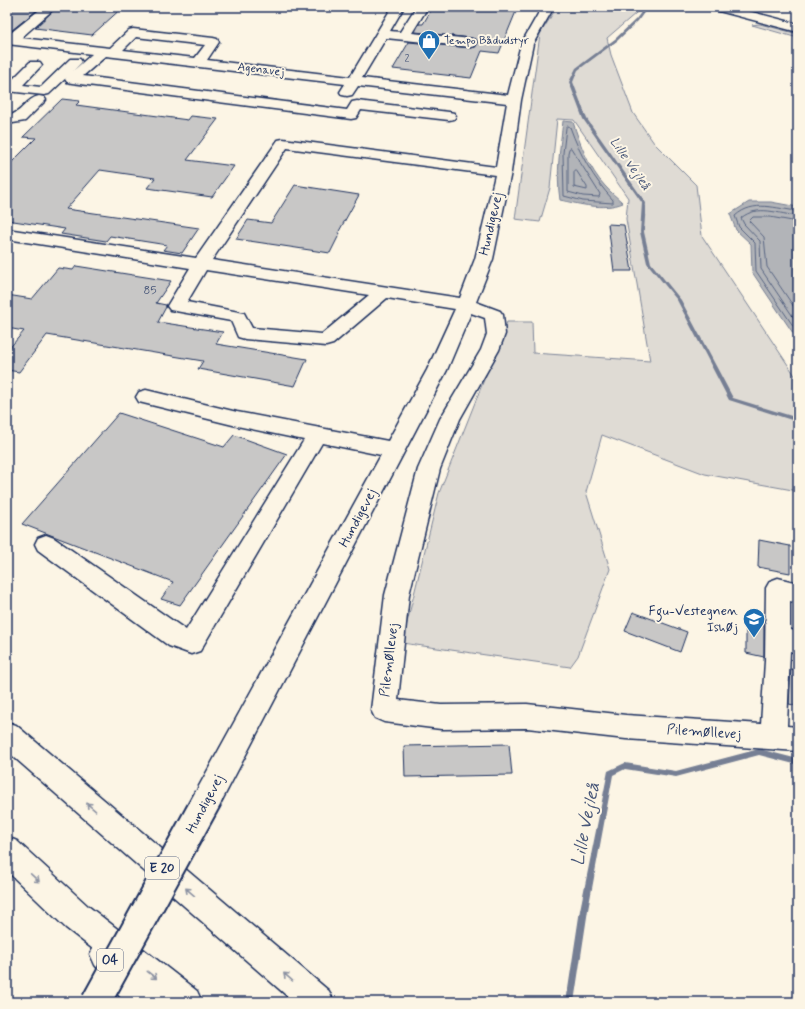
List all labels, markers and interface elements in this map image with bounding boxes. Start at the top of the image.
shop icon: Tempo Bådudstyr [416,28,442,61]
place label: Tempo Bådudstyr [444,33,529,49]
house number: 2 [405,53,410,66]
street label: Agenavej [237,59,285,81]
water label: Lille Vejleå [606,134,655,194]
street label: Hundigevej [475,190,507,257]
house number: 85 [143,283,157,299]
street label: Hundigevej [335,485,381,551]
place label: Fgu-Vestegnen Ishøj [648,602,738,636]
school or university icon: Fgu-Vestegnen Ishøj [741,606,767,639]
street label: Pilemøllevej [376,622,403,698]
street label: Pilemøllevej [666,720,742,744]
street label: Hundigevej [182,771,228,837]
water label: Lille Vejleå [566,780,606,868]
one-way arrow [86,802,97,811]
road number: E 20 [145,857,179,879]
one-way arrow [30,873,40,883]
one-way arrow [184,887,195,896]
road number: O4 [97,949,123,971]
one-way arrow [146,971,157,980]
one-way arrow [283,972,294,981]

